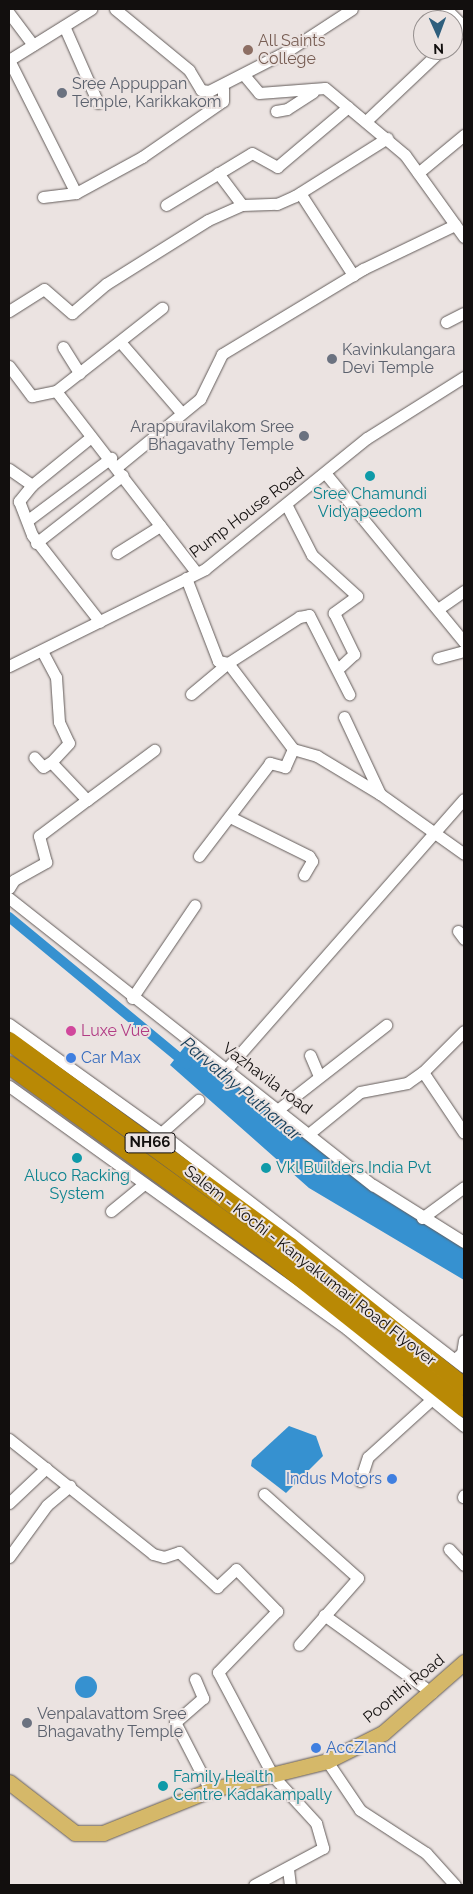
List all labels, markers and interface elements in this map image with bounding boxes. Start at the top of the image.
north arrow [413,10,463,60]
place label: All Saints College [258,31,326,69]
text: N [433,41,444,57]
marker: All Saints College [242,44,254,56]
place label: Sree Appuppan Temple, Karikkakom [72,74,221,112]
marker: Sree Appuppan Temple, Karikkakom [56,87,68,99]
place label: Kavinkulangara Devi Temple [342,340,455,378]
marker: Kavinkulangara Devi Temple [326,353,338,365]
place label: Arappuravilakom Sree Bhagavathy Temple [130,417,294,455]
marker: Arappuravilakom Sree Bhagavathy Temple [298,430,310,442]
street label: Pump House Road [186,464,308,562]
marker: Sree Chamundi Vidyapeedom [364,470,376,482]
place label: Sree Chamundi Vidyapeedom [313,484,427,522]
place label: Luxe Vue [81,1021,150,1041]
marker: Luxe Vue [65,1025,77,1037]
water label: Parvathy Puthanar [176,1032,306,1146]
street label: Vazhavila road [218,1039,316,1119]
place label: Car Max [81,1048,141,1068]
marker: Car Max [65,1052,77,1064]
road number: NH66 [124,1130,176,1156]
marker: Aluco Racking System [71,1152,83,1164]
place label: Vkl Builders India Pvt [276,1158,432,1178]
street label: Salem - Kochi - Kanyakumari Road Flyover [180,1162,440,1370]
marker: Vkl Builders India Pvt [260,1162,272,1174]
place label: Aluco Racking System [24,1166,130,1204]
place label: Indus Motors [286,1469,382,1489]
marker: Indus Motors [386,1473,398,1485]
street label: Poonthi Road [360,1650,448,1728]
place label: Venpalavattom Sree Bhagavathy Temple [37,1704,187,1742]
marker: Venpalavattom Sree Bhagavathy Temple [21,1717,33,1729]
place label: AccZland [326,1738,396,1758]
marker: AccZland [310,1742,322,1754]
place label: Family Health Centre Kadakampally [173,1767,332,1805]
marker: Family Health Centre Kadakampally [157,1780,169,1792]

